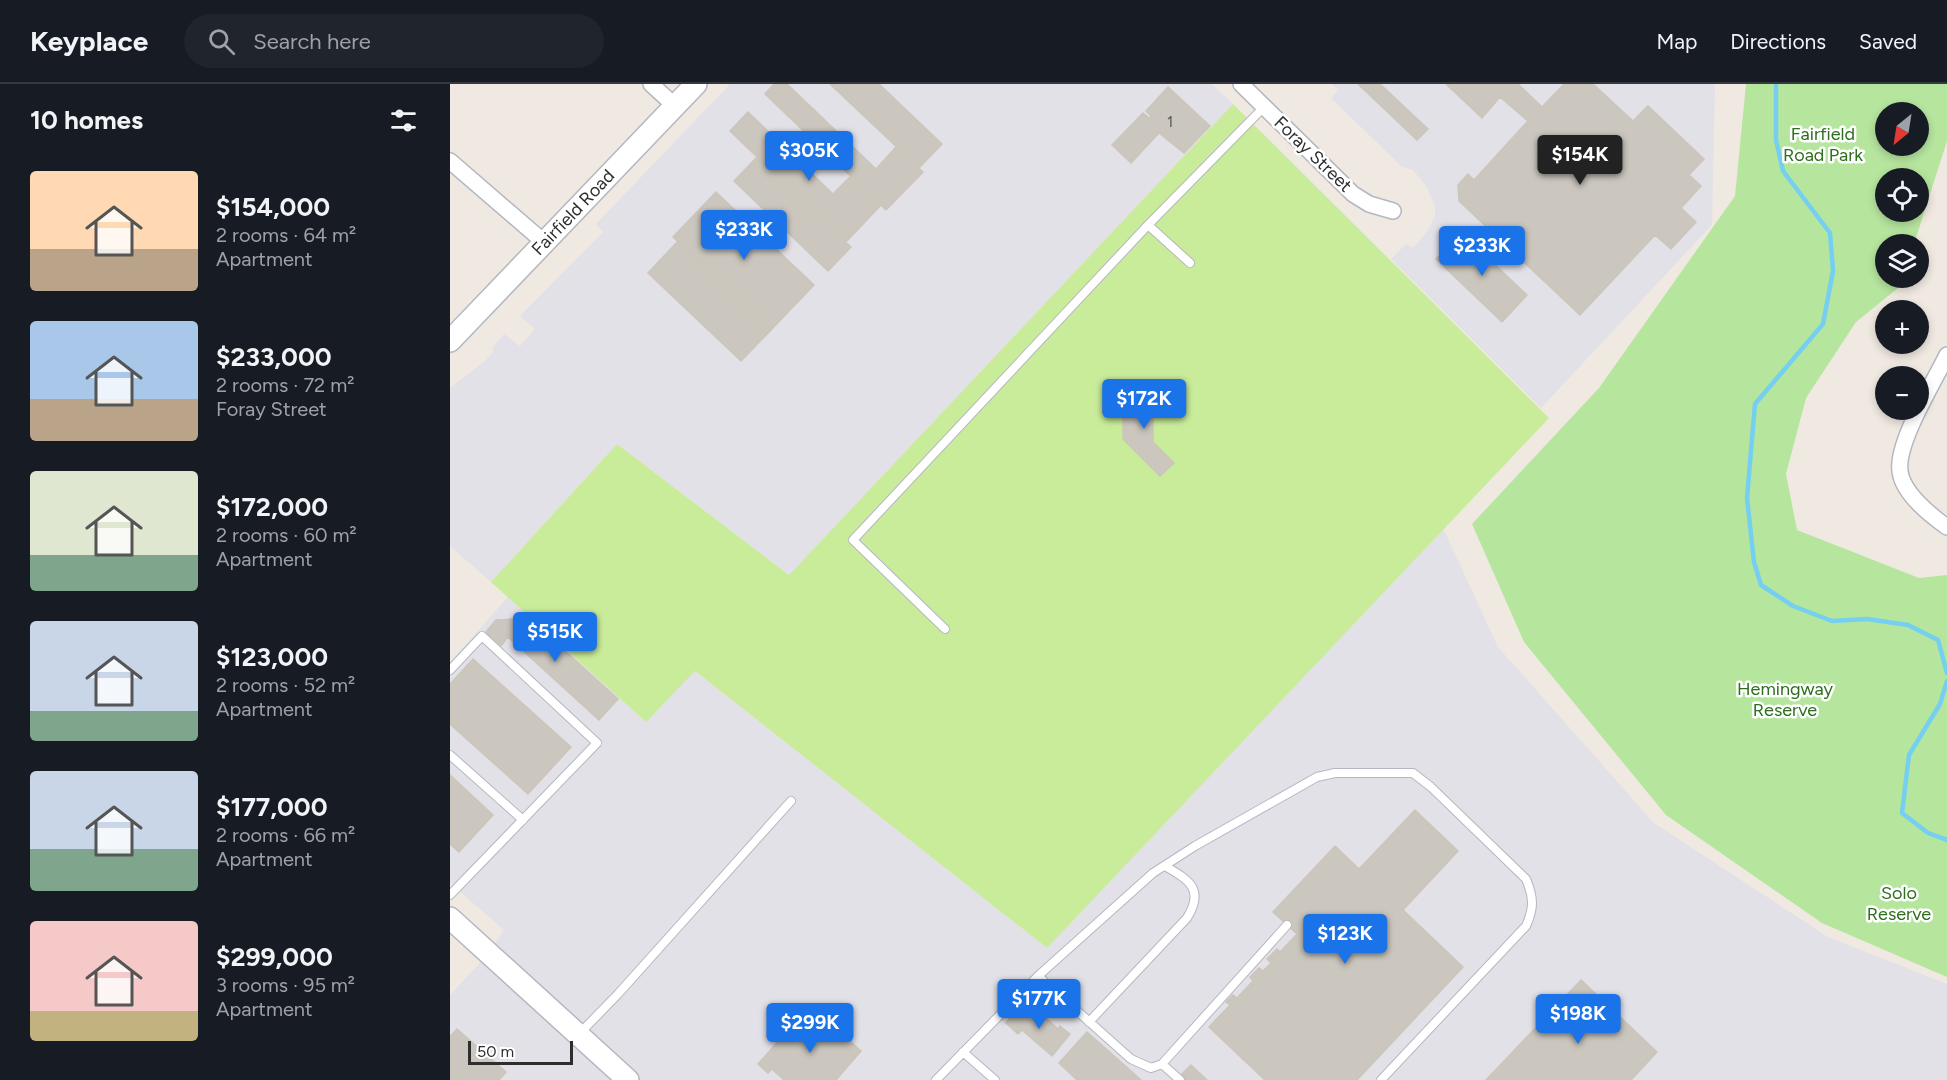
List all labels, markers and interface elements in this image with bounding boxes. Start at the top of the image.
search box [184,14,604,68]
text: Keyplace [30,24,148,58]
icon: search [205,25,238,58]
text: Search here [253,28,371,55]
text: Map [1656,29,1697,54]
text: Directions [1730,29,1826,54]
text: Saved [1859,29,1917,54]
north arrow [1875,102,1929,156]
map controls [1875,102,1929,420]
text: 10 homes [30,104,143,136]
icon: filters [387,104,420,137]
street label: Foray Street [1270,112,1357,197]
house number: 1 [1167,113,1173,131]
park label: Fairfield Road Park [1783,123,1863,166]
pin: $305K [767,131,851,182]
pin: $154K [1538,135,1622,186]
text: $305K [779,138,839,162]
text: $154K [1551,142,1609,166]
street label: Fairfield Road [527,165,619,260]
button: locate [1875,168,1929,222]
text: $154,000 [216,191,330,223]
icon: home [78,195,150,267]
pin: $233K [702,210,786,261]
text: $233K [715,217,773,241]
text: 2 rooms · 64 m² [216,223,356,247]
pin: $233K [1440,226,1524,277]
text: $233K [1453,233,1511,257]
button: layers [1875,234,1929,288]
text: Apartment [216,247,313,271]
button: + [1875,300,1929,354]
text: $233,000 [216,341,332,373]
icon: home [78,345,150,417]
button: − [1875,366,1929,420]
text: 2 rooms · 72 m² [216,373,354,397]
pin: $172K [1102,379,1186,430]
text: $172K [1116,386,1172,410]
text: Foray Street [216,397,327,421]
text: $172,000 [216,491,328,523]
icon: home [78,495,150,567]
text: 2 rooms · 60 m² [216,523,357,547]
text: Apartment [216,547,313,571]
pin: $515K [513,612,597,663]
text: $515K [527,619,583,643]
text: $123,000 [216,641,328,673]
icon: home [78,645,150,717]
text: 2 rooms · 52 m² [216,673,355,697]
park label: Hemingway Reserve [1737,678,1833,721]
text: Apartment [216,697,313,721]
text: $177,000 [216,791,328,823]
icon: home [78,795,150,867]
text: 2 rooms · 66 m² [216,823,355,847]
text: Apartment [216,847,313,871]
park label: Solo Reserve [1867,882,1931,925]
pin: $123K [1303,914,1387,965]
text: $123K [1317,921,1373,945]
text: $299,000 [216,941,333,973]
icon: home [78,945,150,1017]
text: 3 rooms · 95 m² [216,973,355,997]
pin: $177K [997,979,1081,1030]
text: $177K [1011,986,1067,1010]
pin: $198K [1536,994,1620,1045]
text: Apartment [216,997,313,1021]
text: $198K [1550,1001,1606,1025]
pin: $299K [768,1003,852,1054]
text: $299K [780,1010,840,1034]
scale bar [468,1038,573,1066]
text: 50 m [477,1042,514,1061]

